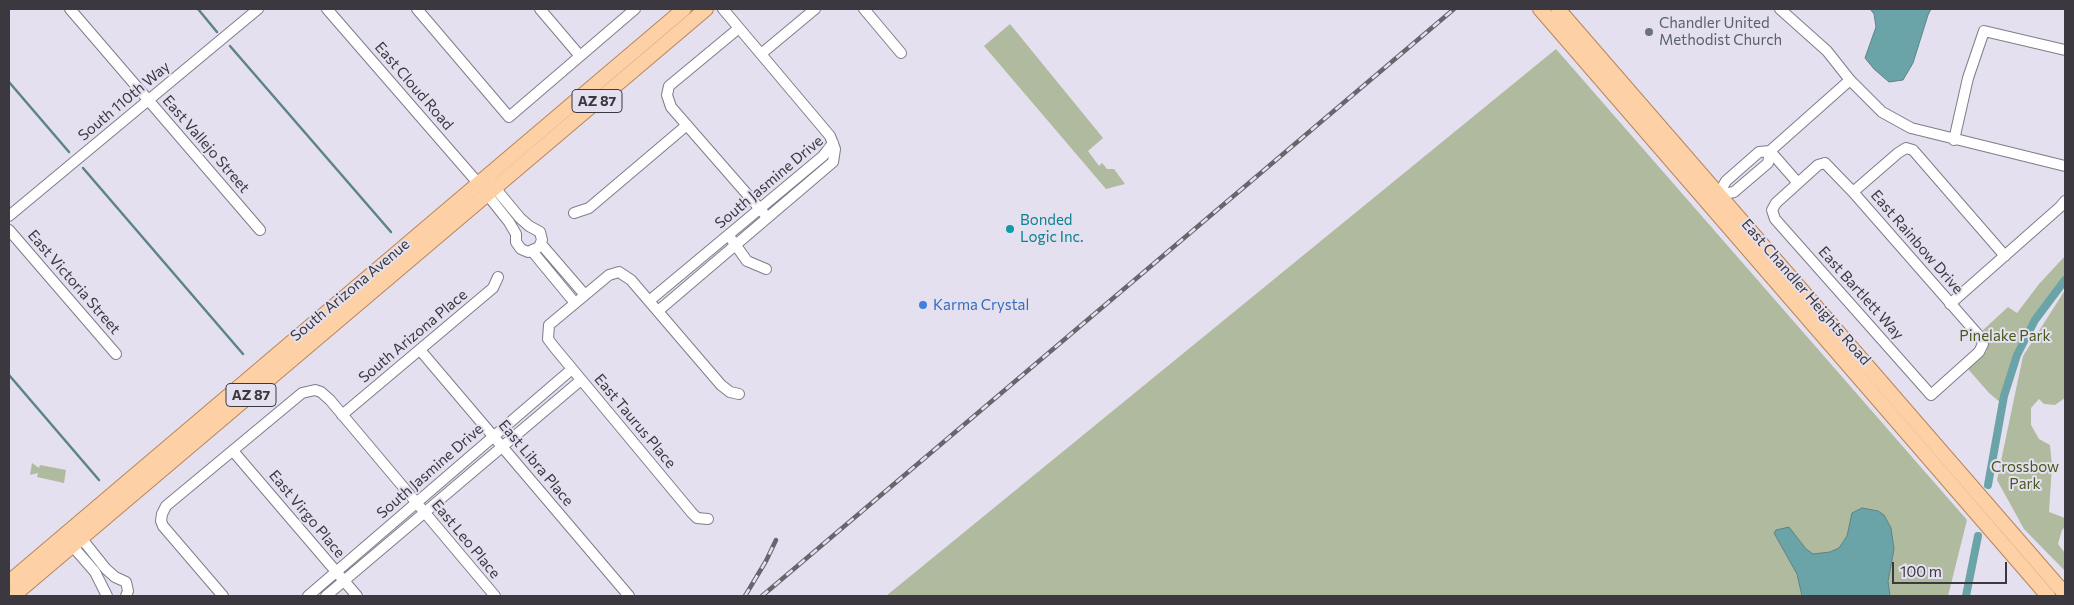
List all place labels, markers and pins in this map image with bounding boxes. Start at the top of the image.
place label: Chandler United Methodist Church [1659,14,1782,49]
marker: Chandler United Methodist Church [1643,26,1655,38]
place label: Bonded Logic Inc. [1020,211,1084,246]
marker: Bonded Logic Inc. [1004,223,1016,235]
place label: Karma Crystal [933,296,1029,314]
marker: Karma Crystal [917,299,929,311]

